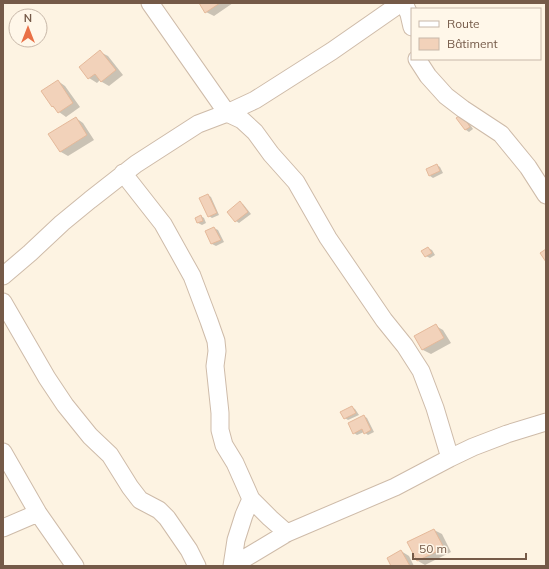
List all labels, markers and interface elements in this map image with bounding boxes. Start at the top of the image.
north arrow [8,8,48,48]
legend [411,8,541,60]
text: N [24,11,32,25]
text: Route [447,16,480,31]
text: Bâtiment [447,36,498,51]
scale bar [413,535,526,561]
text: 50 m [419,541,447,556]

